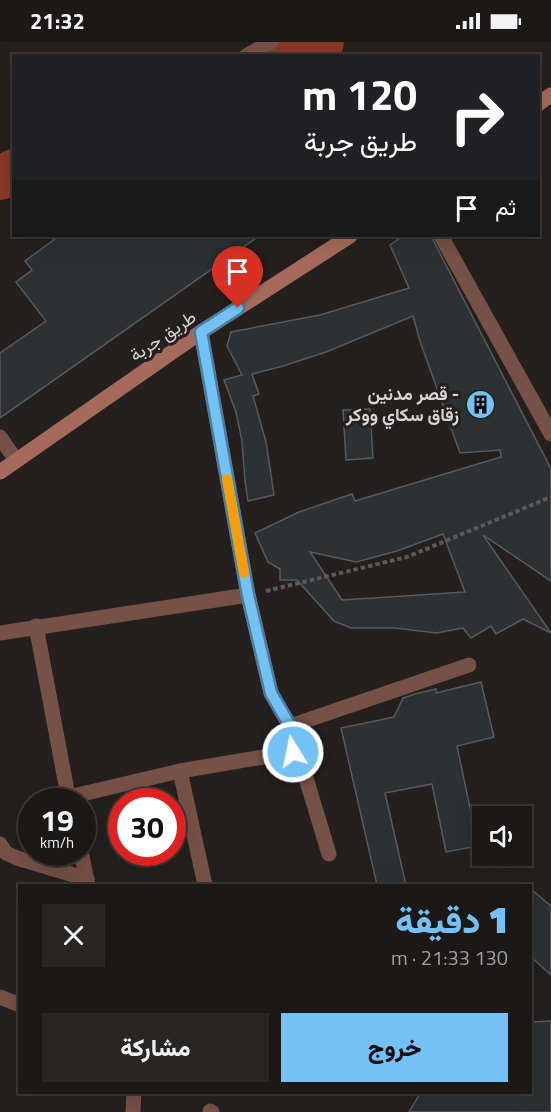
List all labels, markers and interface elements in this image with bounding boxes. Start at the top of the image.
text: 21:32 [30,4,85,38]
text: 120 m [302,62,417,126]
icon: right [438,78,516,156]
text: طريق جربة [304,120,417,161]
text: ثم [495,190,516,224]
icon: arrive [450,192,483,225]
pin [212,246,263,308]
icon: arrive [221,255,254,288]
street label: طريق جربة [124,303,202,368]
place label: قصر مدنين - زقاق سكاي ووكر [345,380,459,430]
building icon: قصر مدنين - زقاق سكاي ووكر [464,388,496,420]
position arrow [261,720,325,784]
speed limit sign: 30 [108,788,186,866]
text: 19 [40,797,74,843]
map controls [472,806,532,866]
button: sound [472,806,532,866]
text: km/h [40,831,74,854]
text: 1 دقيقة [395,892,508,947]
button: close [42,904,105,967]
text: 130 m · 21:33 [391,942,508,973]
button: مشاركة [42,1013,269,1082]
button: خروج [281,1013,508,1082]

